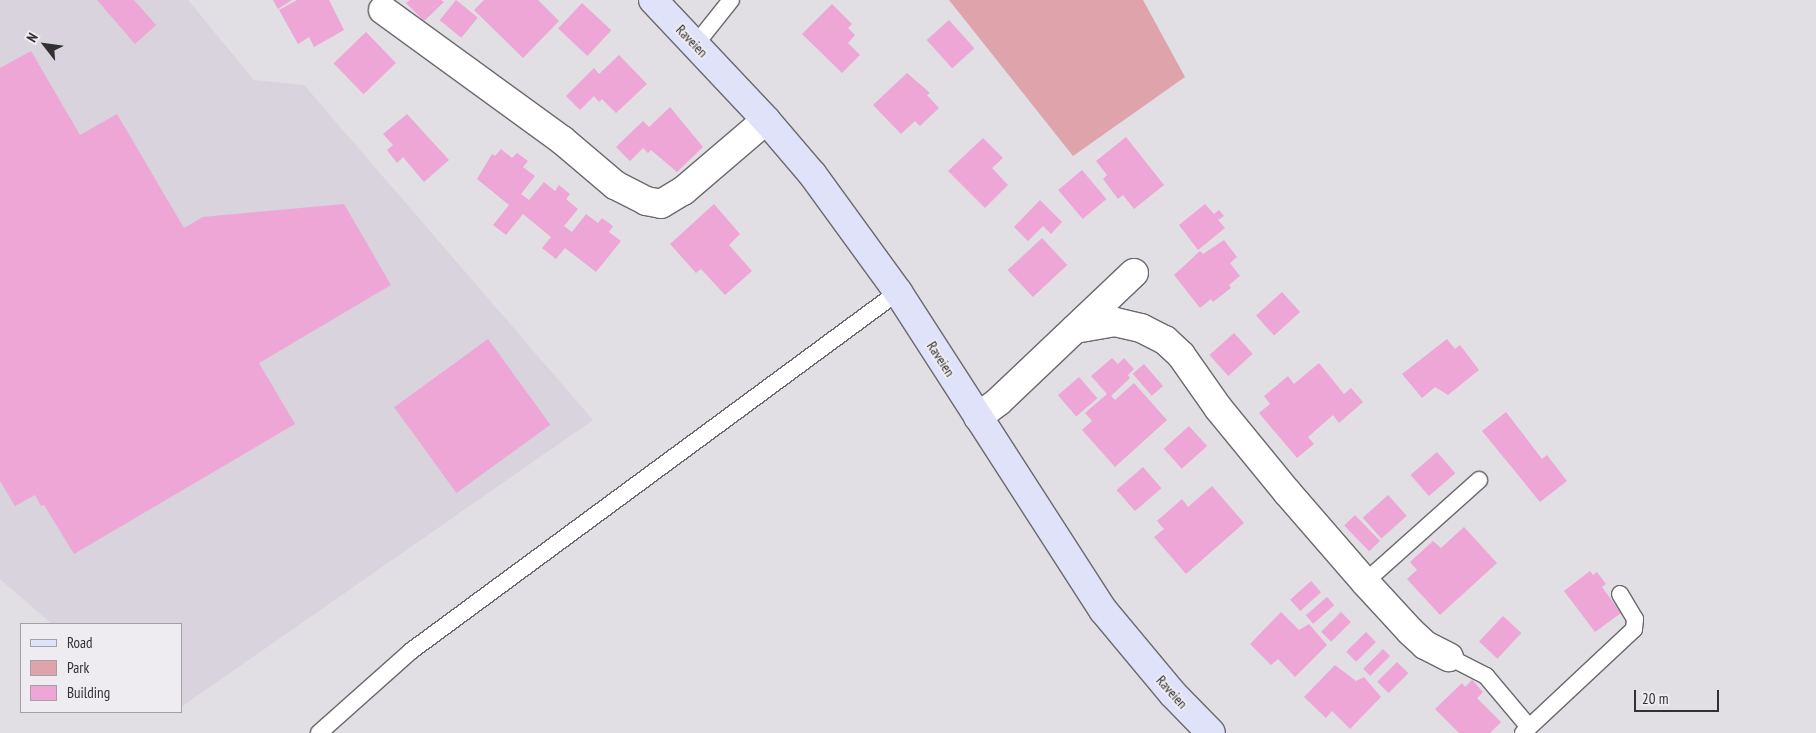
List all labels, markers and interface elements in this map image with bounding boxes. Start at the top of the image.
north arrow [20,20,70,70]
street label: Raveien [673,21,711,61]
text: N [22,30,42,45]
street label: Raveien [923,338,959,380]
legend [20,623,182,713]
text: Road [67,633,93,652]
text: Park [67,658,89,677]
street label: Raveien [1153,672,1191,712]
scale bar [1636,680,1721,712]
text: Building [67,683,110,702]
text: 20 m [1642,689,1668,708]

